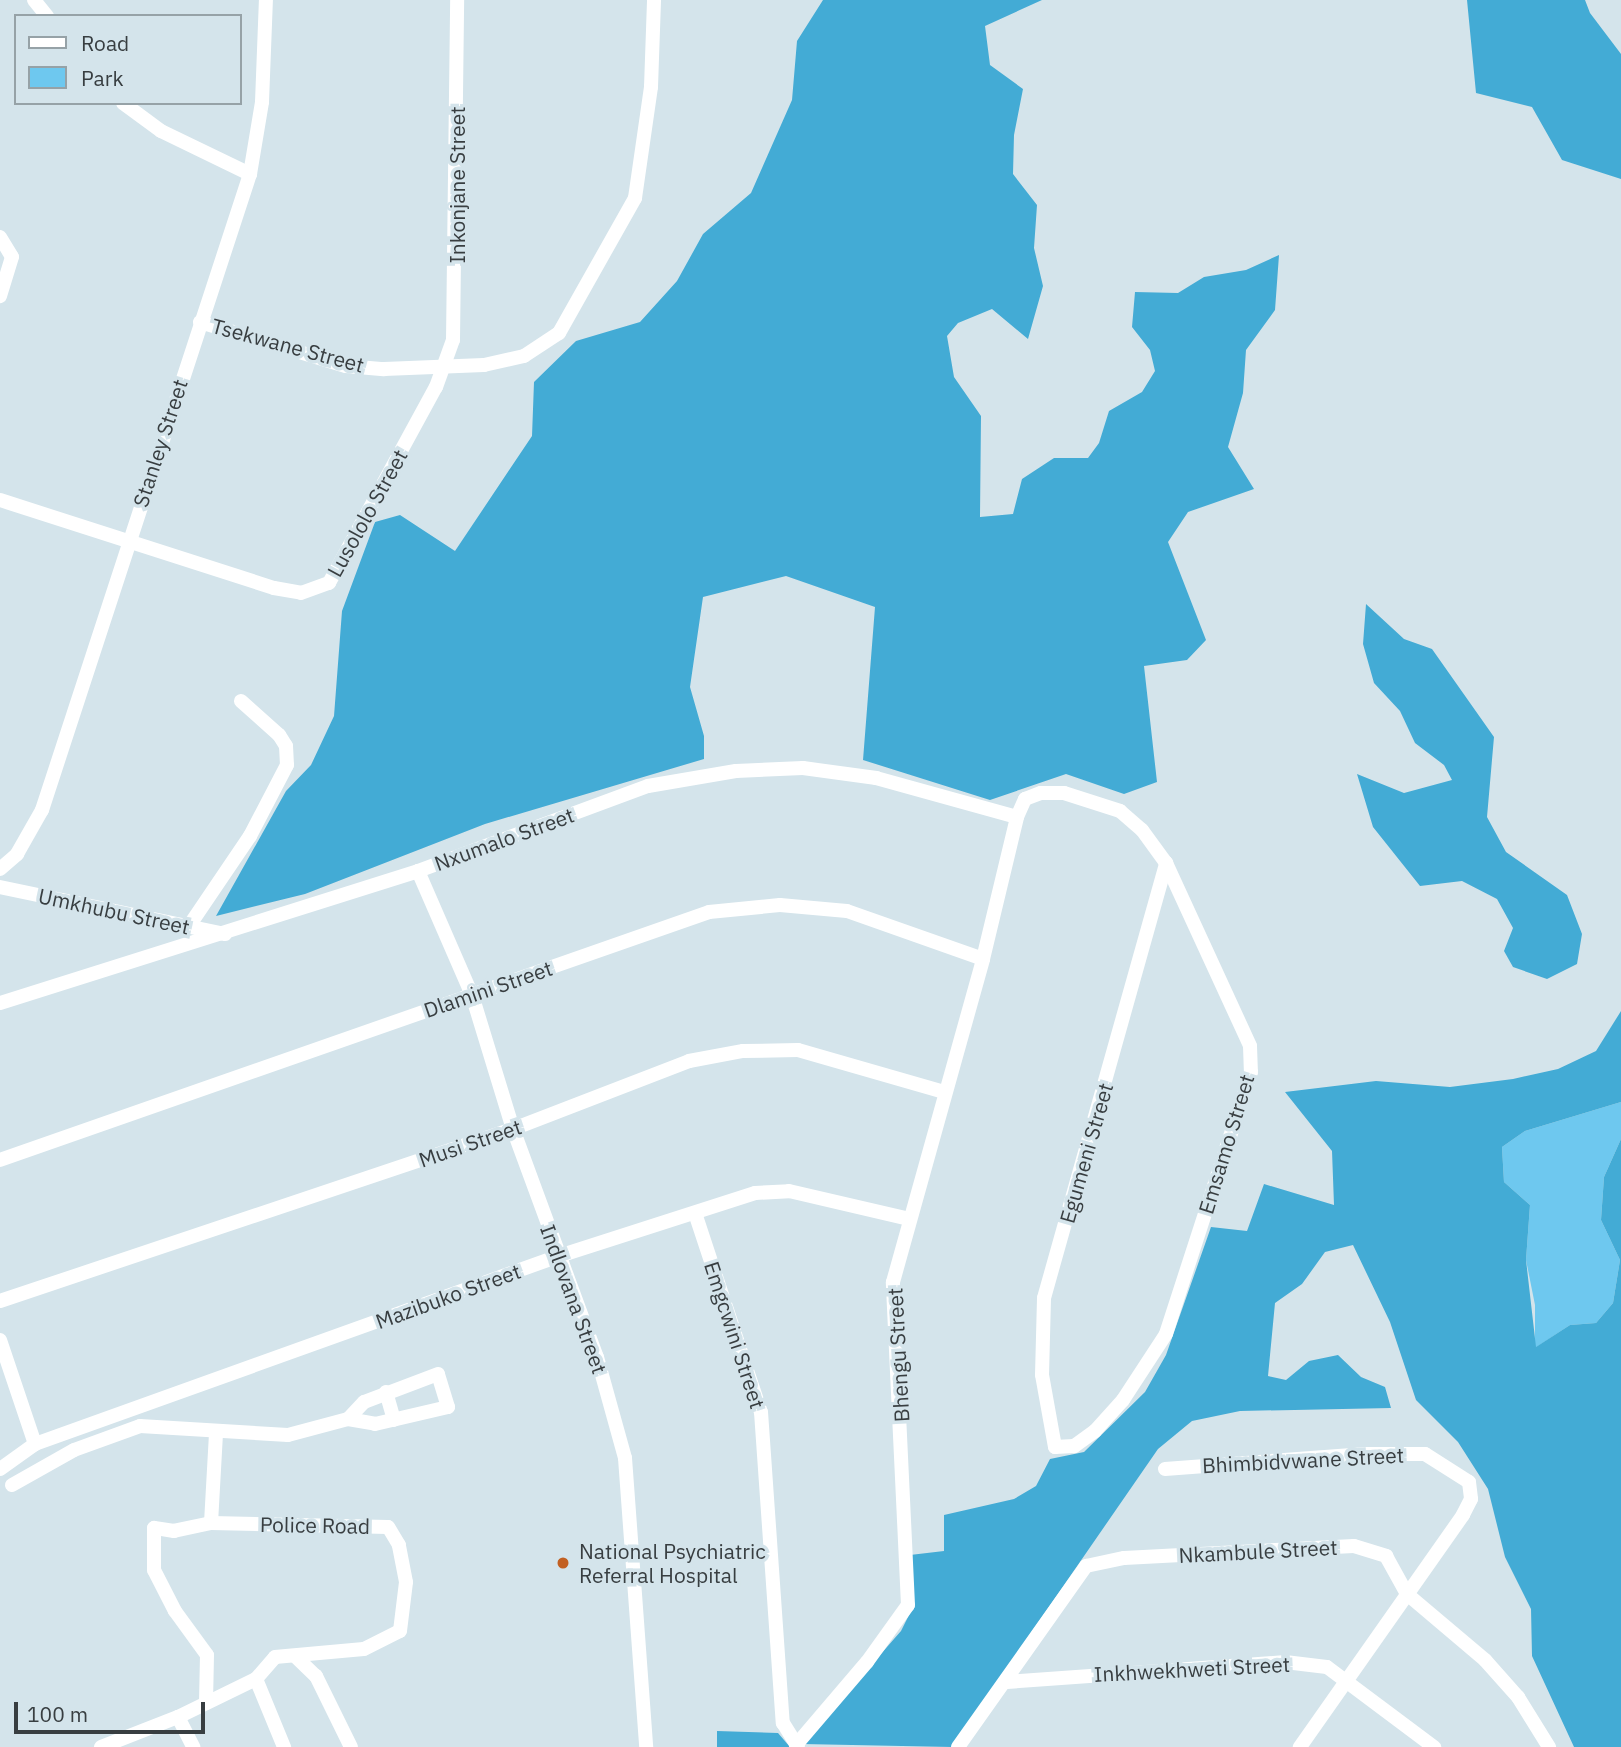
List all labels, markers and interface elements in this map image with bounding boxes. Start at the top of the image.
legend [14,14,242,105]
text: Road [81,29,129,57]
text: Park [81,64,124,92]
street label: Inkonjane Street [444,106,470,264]
street label: Tsekwane Street [209,313,367,377]
street label: Stanley Street [127,376,193,510]
street label: Lusololo Street [322,445,412,581]
street label: Nxumalo Street [431,802,577,876]
street label: Umkhubu Street [36,883,192,939]
street label: Dlamini Street [420,955,556,1023]
street label: Emsamo Street [1193,1071,1259,1217]
street label: Egumeni Street [1054,1080,1118,1226]
street label: Musi Street [415,1114,525,1172]
street label: Indlovana Street [535,1221,613,1377]
street label: Mazibuko Street [372,1258,524,1334]
street label: Emgcwini Street [699,1258,771,1412]
street label: Bhengu Street [882,1287,914,1423]
street label: Bhimbidvwane Street [1201,1442,1405,1478]
street label: Police Road [260,1511,370,1539]
street label: Nkambule Street [1178,1534,1338,1568]
place label: National Psychiatric Referral Hospital [579,1538,766,1588]
marker: National Psychiatric Referral Hospital [553,1553,573,1573]
street label: Inkhwekhweti Street [1093,1651,1291,1687]
scale bar [18,1688,208,1732]
text: 100 m [27,1700,88,1728]

